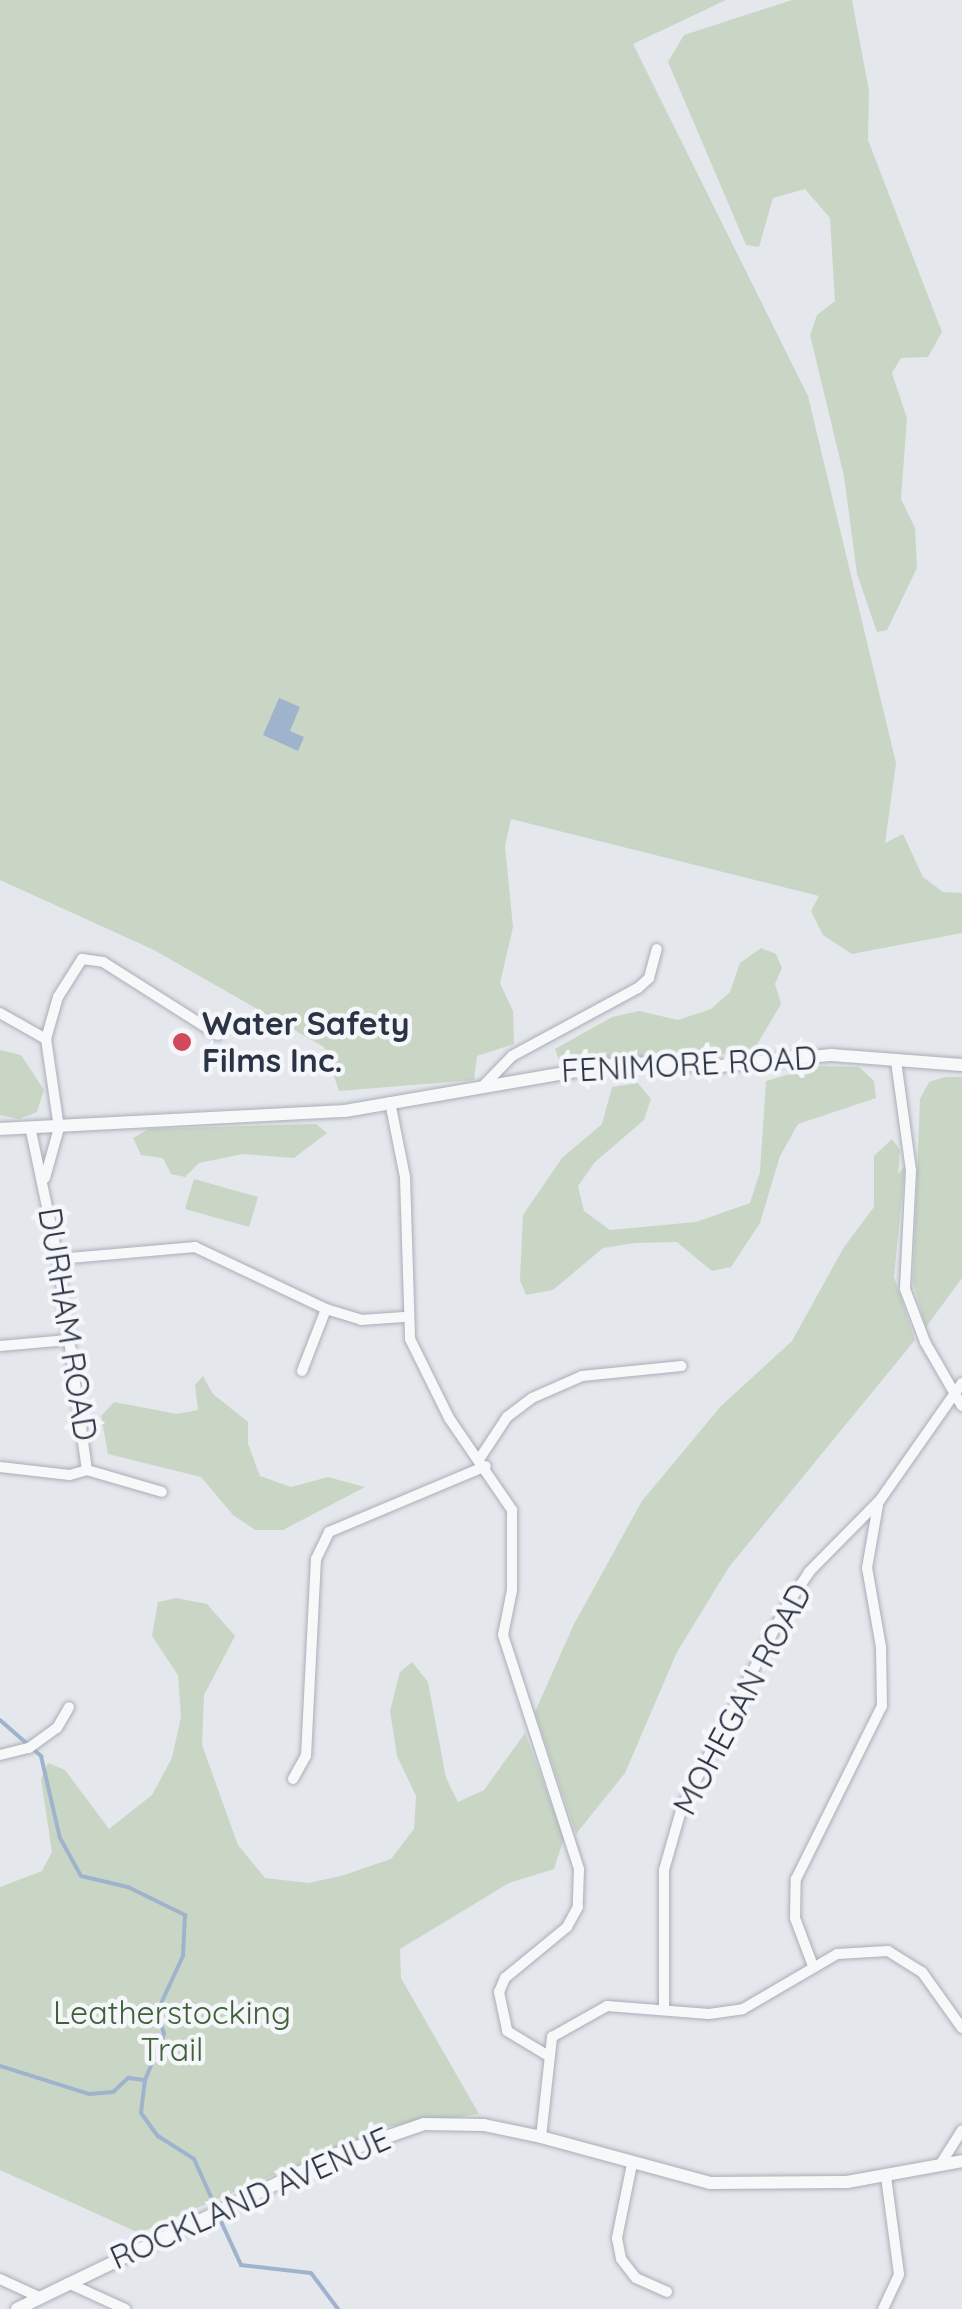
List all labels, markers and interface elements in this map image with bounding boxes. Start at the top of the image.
place label: Water Safety Films Inc. [202,1005,410,1080]
marker: Water Safety Films Inc. [171,1031,193,1053]
street label: FENIMORE ROAD [560,1038,818,1090]
street label: DURHAM ROAD [31,1205,105,1443]
street label: MOHEGAN ROAD [665,1577,819,1821]
park label: Leatherstocking Trail [53,1994,291,2069]
street label: ROCKLAND AVENUE [104,2119,396,2277]

